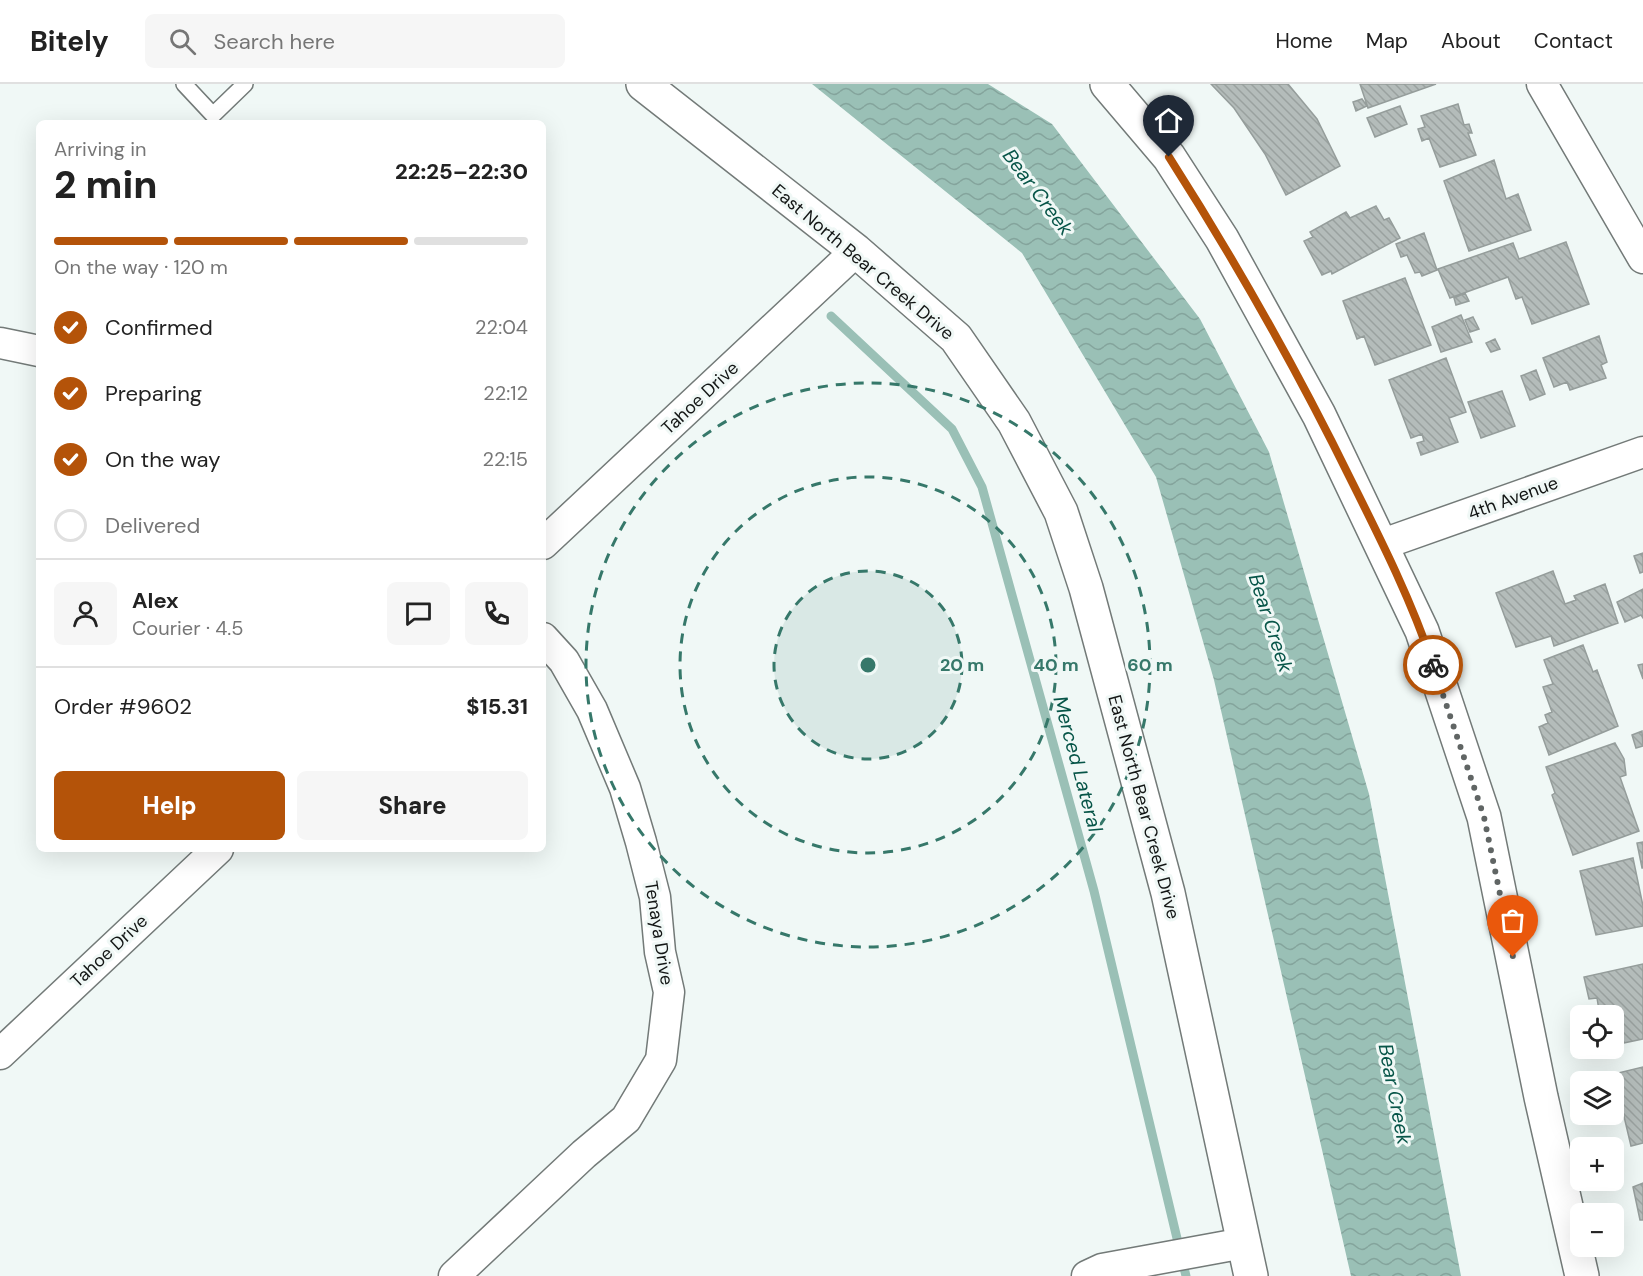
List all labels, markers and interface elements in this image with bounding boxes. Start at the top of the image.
search box [145,14,565,68]
text: Bitely [30,23,109,60]
icon: search [166,25,199,58]
text: Search here [214,27,335,56]
text: Home [1275,27,1333,55]
text: Map [1366,27,1408,55]
text: About [1441,27,1501,55]
text: Contact [1534,27,1613,55]
pin [1143,95,1194,157]
icon: home [1152,104,1185,137]
text: Arriving in [54,136,146,162]
water label: Bear Creek [997,143,1080,241]
text: 22:25–22:30 [395,157,528,186]
text: 2 min [54,159,158,210]
street label: East North Bear Creek Drive [767,179,959,345]
text: On the way · 120 m [54,254,228,280]
icon: check [54,311,87,344]
text: Confirmed [105,313,213,342]
text: 22:04 [475,314,528,340]
street label: Tahoe Drive [656,356,744,440]
icon: check [54,377,87,410]
text: Preparing [105,379,202,408]
text: 22:12 [483,380,528,406]
icon: check [54,443,87,476]
text: On the way [105,445,220,474]
text: 22:15 [482,446,528,472]
street label: 4th Avenue [1465,471,1561,525]
text: Delivered [105,511,200,540]
water label: Bear Creek [1243,570,1299,676]
button: person [54,582,117,645]
button: chat [387,582,450,645]
button: phone [465,582,528,645]
text: Alex [132,586,179,615]
text: Courier · 4.5 [132,615,244,641]
courier [1403,635,1463,695]
icon: bike [1417,649,1450,682]
text: 20 m [940,653,984,677]
text: 40 m [1033,653,1079,677]
text: 60 m [1127,653,1173,677]
centre of rings [858,655,878,675]
text: Order #9602 [54,692,192,721]
text: $15.31 [466,692,528,721]
street label: East North Bear Creek Drive [1103,692,1185,922]
water label: Merced Lateral [1047,693,1109,835]
button: Help [54,771,285,840]
button: Share [297,771,528,840]
street label: Tenaya Drive [639,879,679,987]
pin [1487,895,1538,957]
icon: bag [1496,904,1529,937]
street label: Tahoe Drive [65,909,153,993]
map controls [1570,1005,1624,1257]
button: locate [1570,1005,1624,1059]
water label: Bear Creek [1372,1041,1418,1147]
button: layers [1570,1071,1624,1125]
button: + [1570,1137,1624,1191]
button: − [1570,1203,1624,1257]

